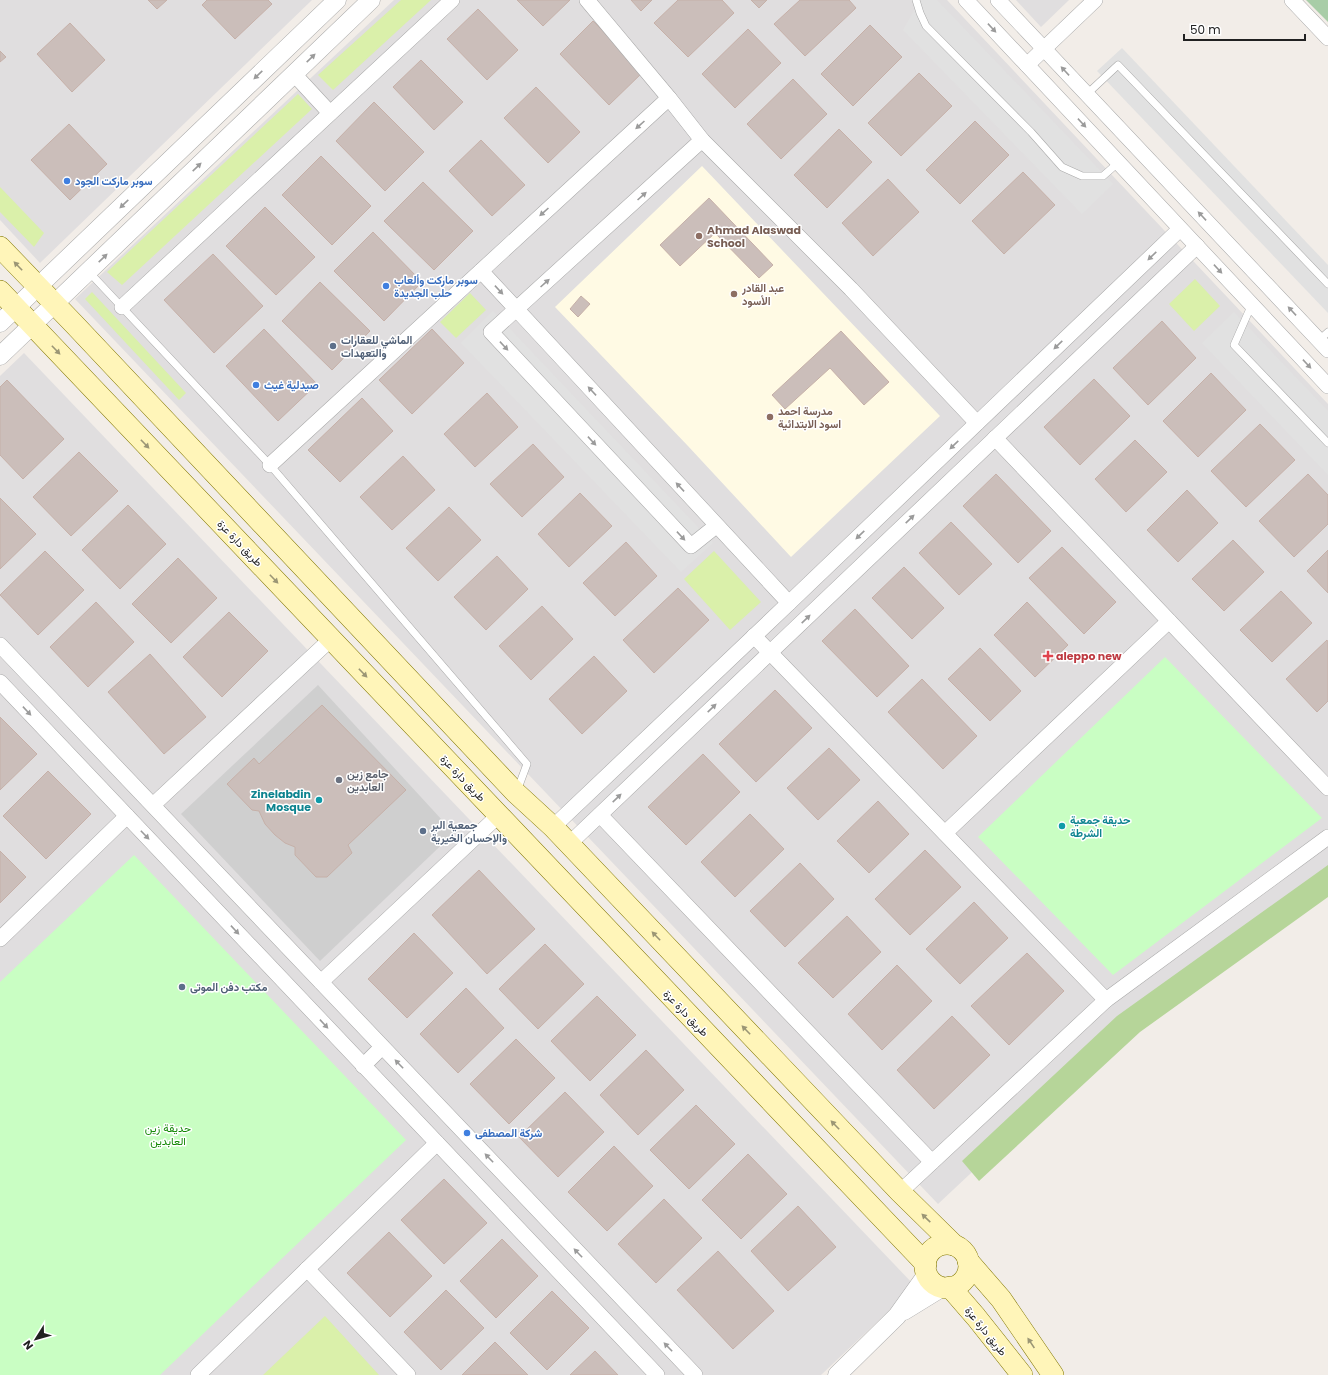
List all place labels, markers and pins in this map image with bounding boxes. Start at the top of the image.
place label: سوبر ماركت الجود [75,173,153,189]
marker: سوبر ماركت الجود [62,176,72,186]
place label: Ahmad Alaswad School [707,222,801,251]
marker: Ahmad Alaswad School [694,231,704,241]
place label: سوبر ماركت وألعاب حلب الجديدة [394,272,478,301]
place label: عبد القادر الأسود [741,280,784,309]
marker: سوبر ماركت وألعاب حلب الجديدة [381,281,391,291]
marker: عبد القادر الأسود [729,289,739,299]
place label: الماشي للعقارات والتعهدات [341,332,413,361]
marker: الماشي للعقارات والتعهدات [328,341,338,351]
place label: صيدلية غيث [264,377,319,393]
marker: صيدلية غيث [251,380,261,390]
place label: مدرسة احمد اسود الابتدائية [778,403,841,432]
marker: مدرسة احمد اسود الابتدائية [765,412,775,422]
place label: aleppo new [1056,648,1122,664]
marker: aleppo new [1043,651,1053,661]
place label: جامع زين العابدين [347,766,389,795]
marker: جامع زين العابدين [334,775,344,785]
place label: Zinelabdin Mosque [251,786,311,815]
marker: Zinelabdin Mosque [314,795,324,805]
place label: حديقة جمعية الشرطة [1070,812,1131,841]
place label: جمعية البر والإحسان الخيرية [430,817,507,846]
marker: حديقة جمعية الشرطة [1057,821,1067,831]
marker: جمعية البر والإحسان الخيرية [418,826,428,836]
place label: مكتب دفن الموتى [190,979,267,995]
marker: مكتب دفن الموتى [177,982,187,992]
place label: شركة المصطفى [475,1125,543,1141]
marker: شركة المصطفى [462,1128,472,1138]

